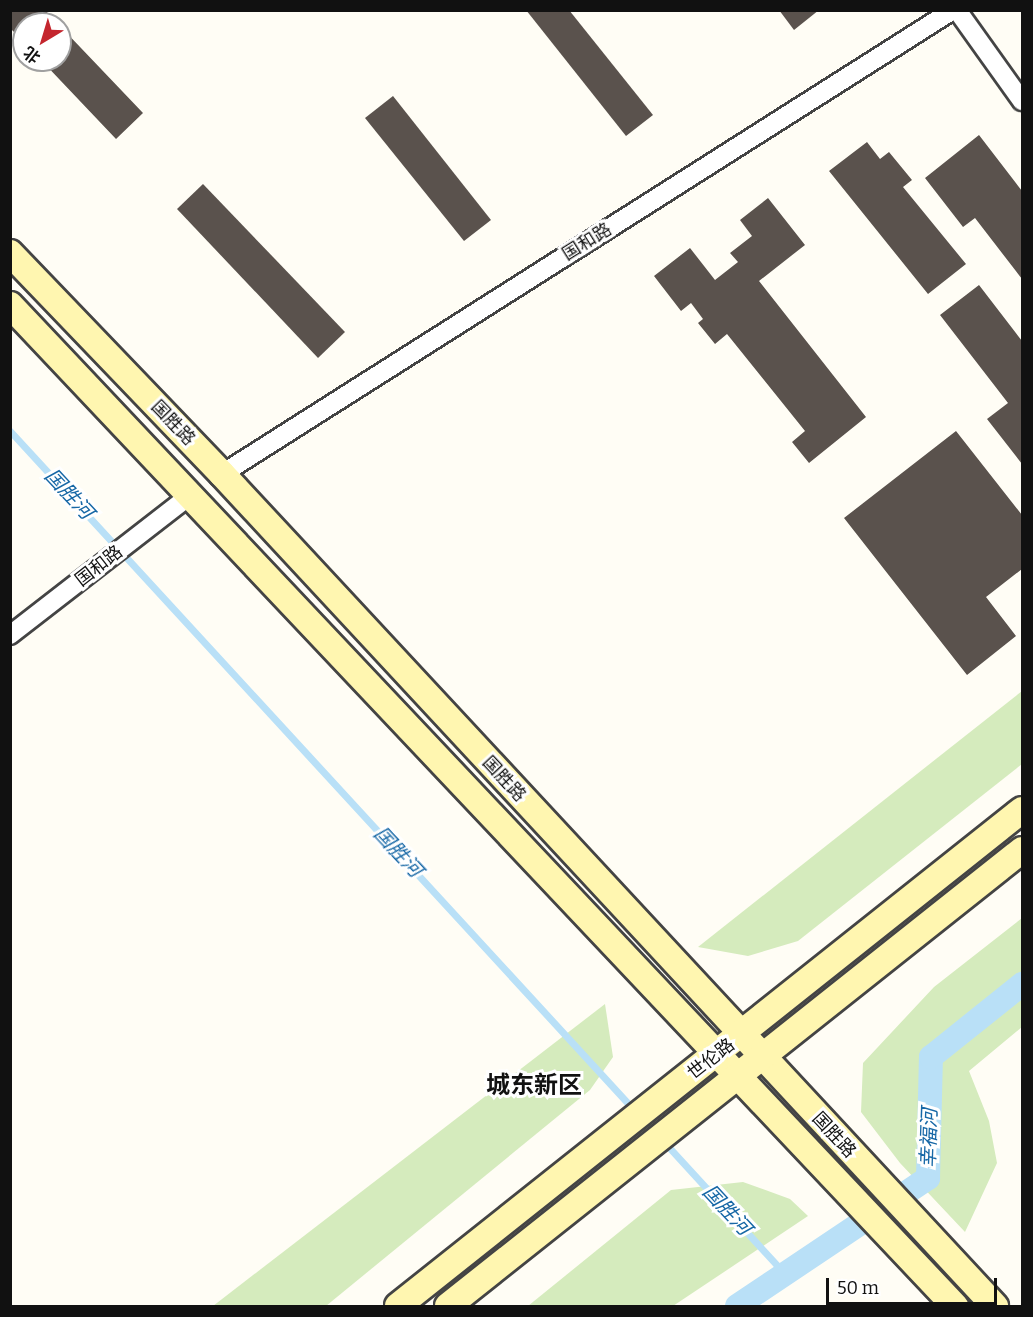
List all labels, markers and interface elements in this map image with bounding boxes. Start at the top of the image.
north arrow [12,12,72,72]
text: 北 [20,43,44,67]
street label: 国和路 [558,219,616,265]
street label: 国胜路 [146,396,200,450]
water label: 国胜河 [40,464,98,524]
street label: 国和路 [71,541,127,591]
street label: 国胜路 [478,752,530,806]
water label: 国胜河 [369,822,427,882]
street label: 世伦路 [683,1034,739,1084]
district label: 城东新区 [486,1072,582,1100]
street label: 国胜路 [808,1108,860,1162]
water label: 幸福河 [916,1108,942,1168]
water label: 国胜河 [698,1180,756,1240]
scale bar [829,1266,1000,1304]
text: 50 m [837,1277,879,1299]

